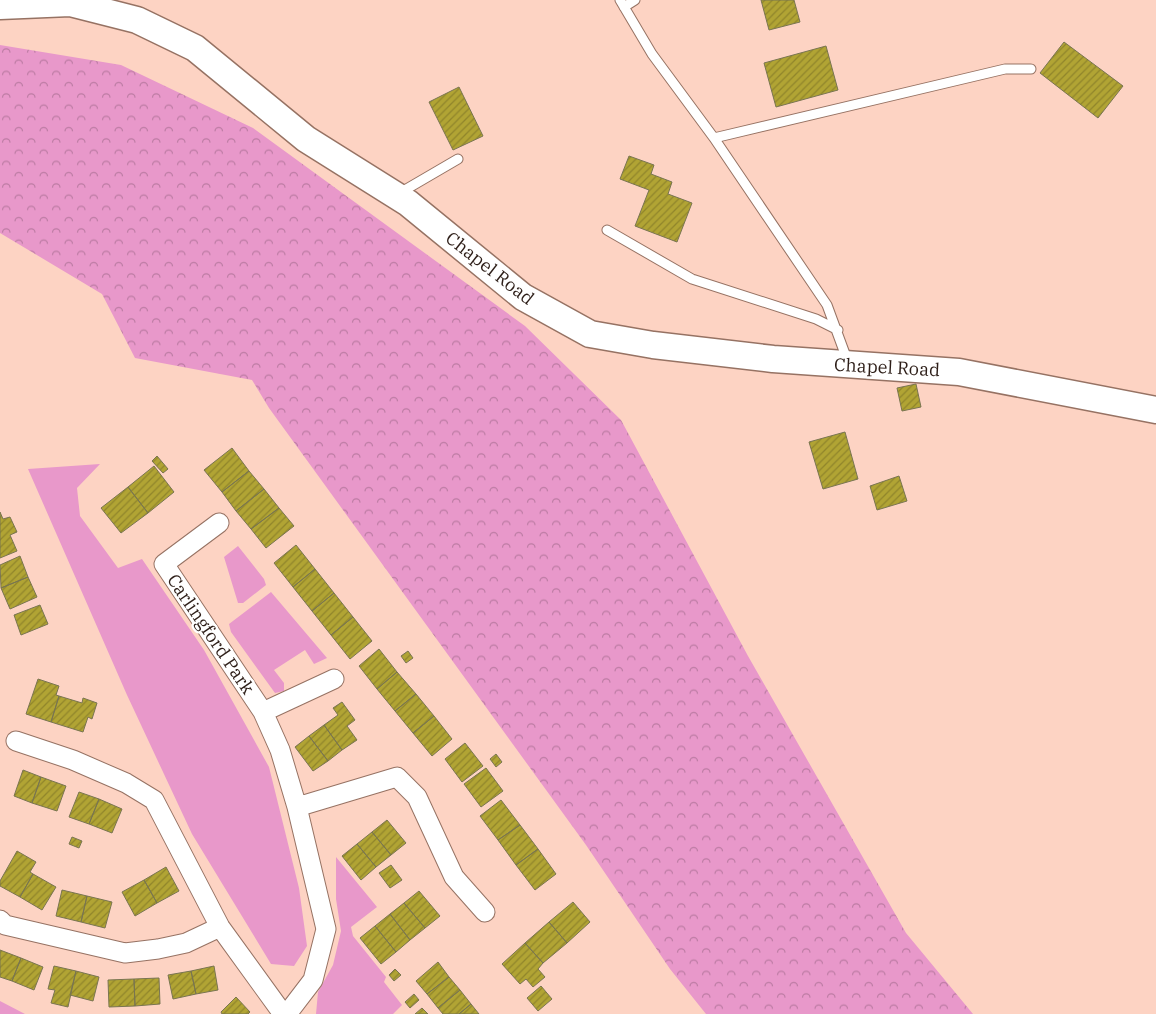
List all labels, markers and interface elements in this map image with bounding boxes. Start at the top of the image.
street label: Chapel Road [441,226,539,310]
street label: Chapel Road [833,353,941,381]
street label: Carlingford Park [162,569,260,699]

